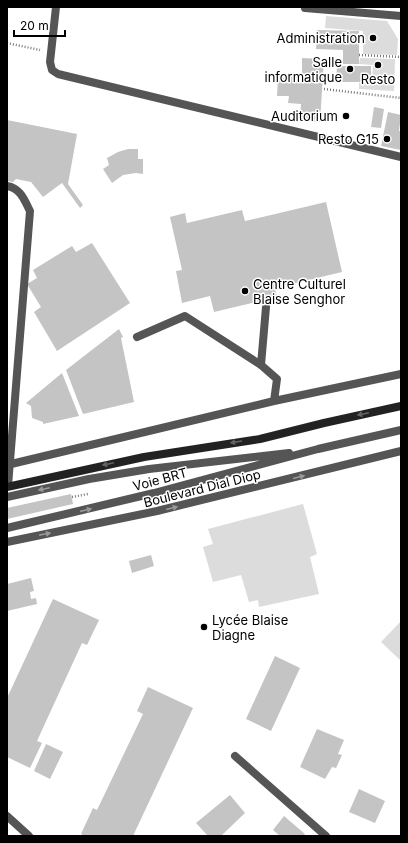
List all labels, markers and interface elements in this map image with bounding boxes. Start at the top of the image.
scale bar [14,12,65,38]
text: 20 m [20,18,49,33]
place label: Administration [277,30,365,46]
marker: Administration [368,33,378,43]
place label: Salle informatique [265,54,342,85]
marker: Resto [373,60,383,70]
marker: Salle informatique [345,64,355,74]
place label: Resto [361,71,395,87]
place label: Auditorium [271,108,338,124]
marker: Auditorium [341,111,351,121]
place label: Resto G15 [318,131,379,147]
marker: Resto G15 [382,134,392,144]
place label: Centre Culturel Blaise Senghor [253,276,346,307]
marker: Centre Culturel Blaise Senghor [240,286,250,296]
one-way arrow [357,412,369,418]
one-way arrow [230,440,242,446]
one-way arrow [102,462,114,468]
street label: Voie BRT [131,464,189,494]
street label: Boulevard Dial Diop [142,466,262,510]
one-way arrow [292,473,305,479]
one-way arrow [38,486,50,492]
one-way arrow [166,504,179,510]
one-way arrow [80,506,92,512]
one-way arrow [39,531,51,537]
place label: Lycée Blaise Diagne [212,612,288,643]
marker: Lycée Blaise Diagne [199,622,209,632]

